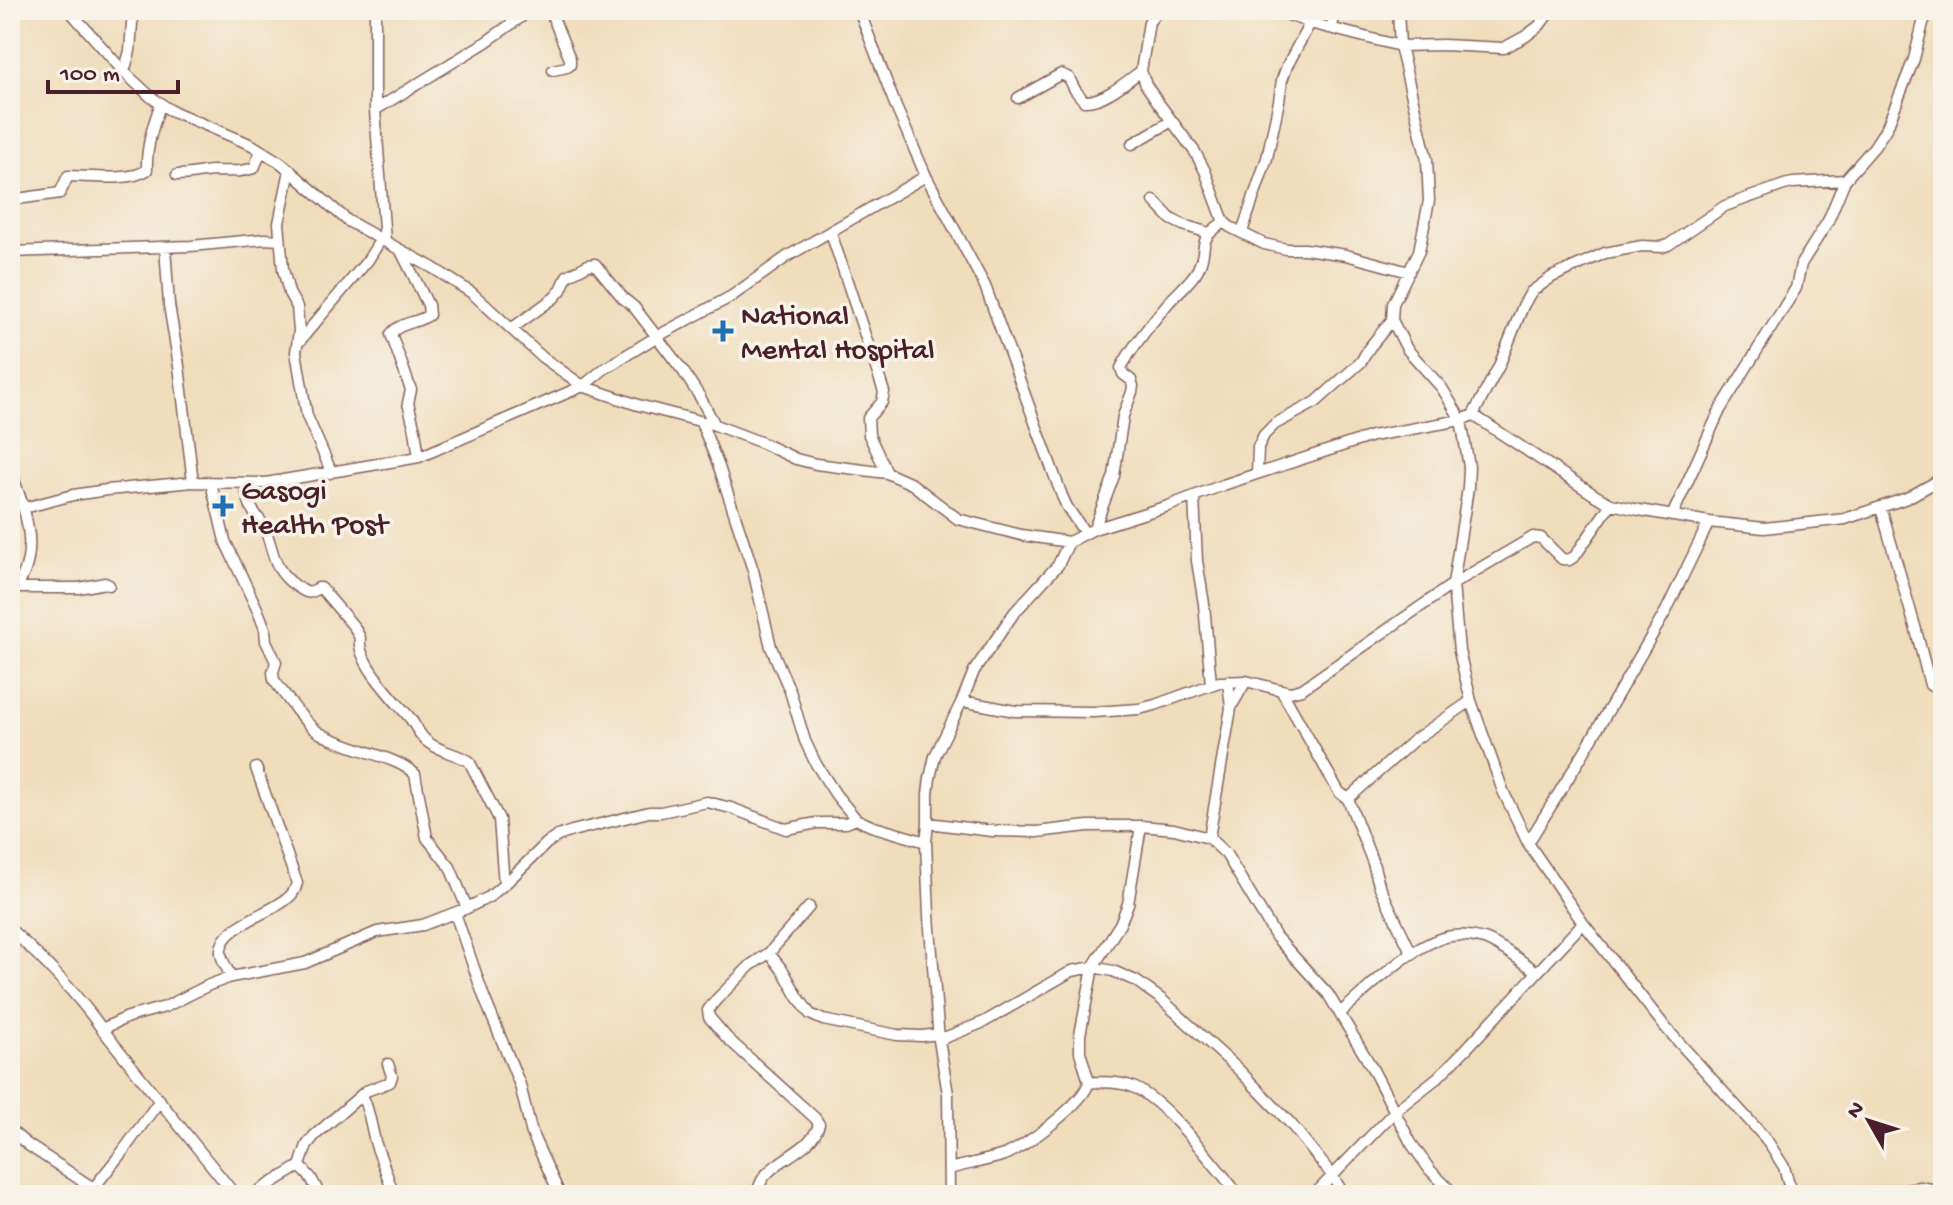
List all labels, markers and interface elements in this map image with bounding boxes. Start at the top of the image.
scale bar [48,44,178,94]
text: 100 m [59,61,120,90]
place label: National Mental Hospital [741,301,935,370]
marker: National Mental Hospital [712,320,734,342]
place label: Gasogi Health Post [241,476,391,545]
marker: Gasogi Health Post [212,495,234,517]
north arrow [1829,1081,1909,1161]
text: N [1842,1097,1871,1125]

